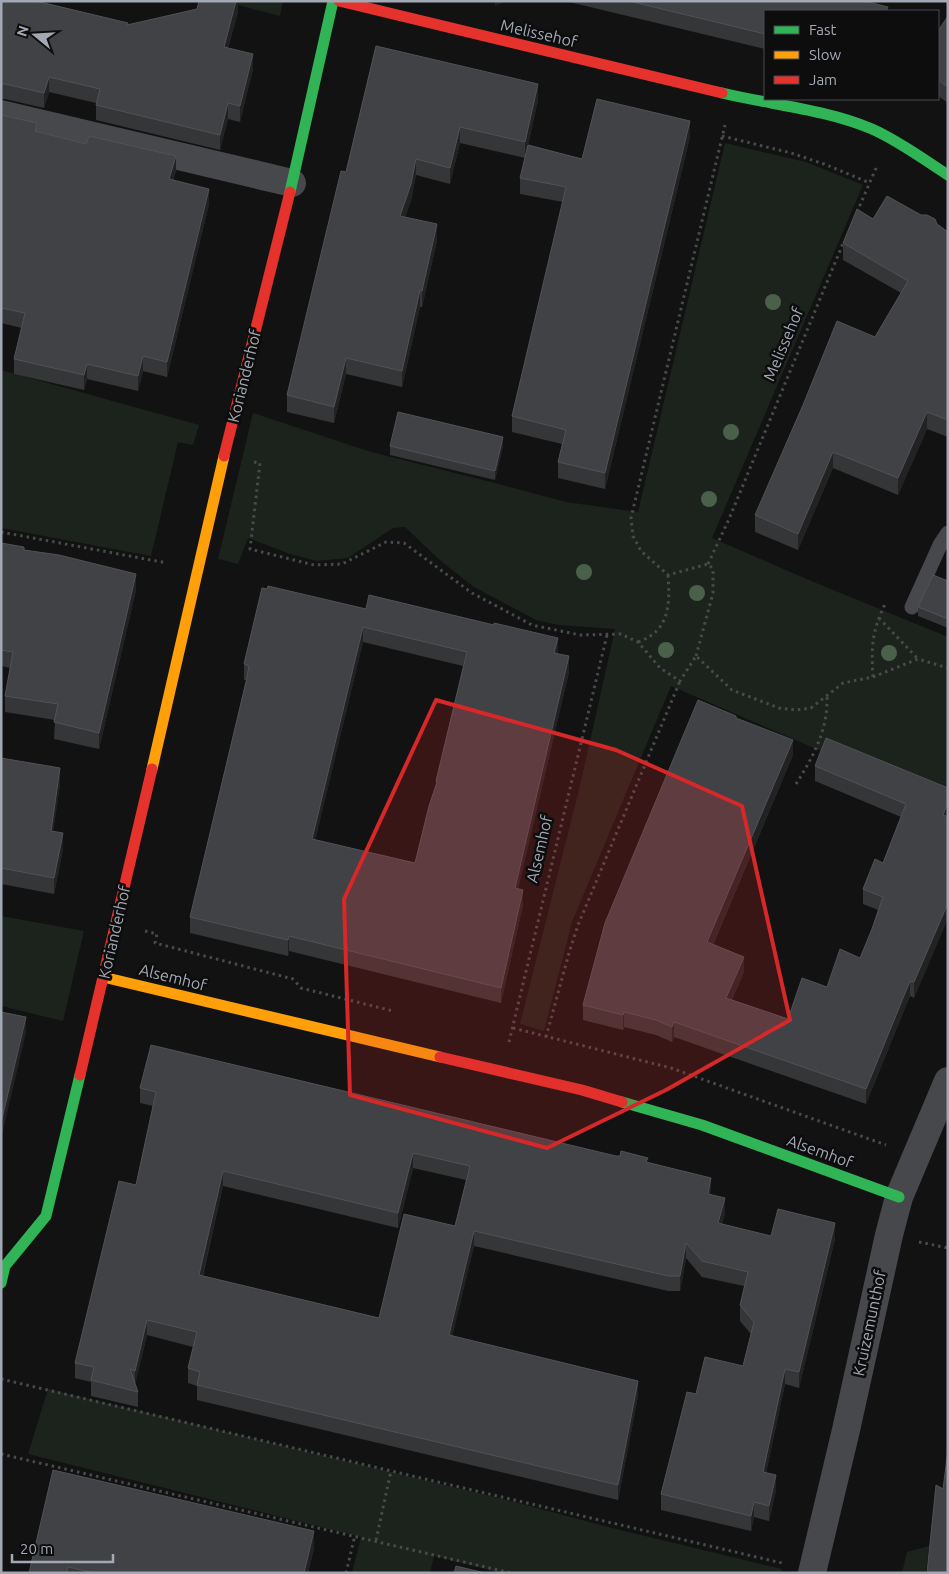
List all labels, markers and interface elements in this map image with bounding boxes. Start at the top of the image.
north arrow [10,10,60,60]
legend [764,10,939,100]
street label: Melissehof [499,15,580,51]
text: Fast [809,21,837,38]
text: N [13,24,32,38]
text: Slow [809,46,842,63]
text: Jam [809,71,837,88]
street label: Melissehof [759,304,807,383]
street label: Korianderhof [224,327,264,424]
street label: Alsemhof [522,813,556,885]
street label: Korianderhof [95,883,134,980]
street label: Alsemhof [137,960,209,994]
street label: Alsemhof [785,1131,856,1172]
street label: Kruizemunthof [849,1268,889,1378]
scale bar [12,1532,114,1564]
text: 20 m [20,1540,53,1557]

